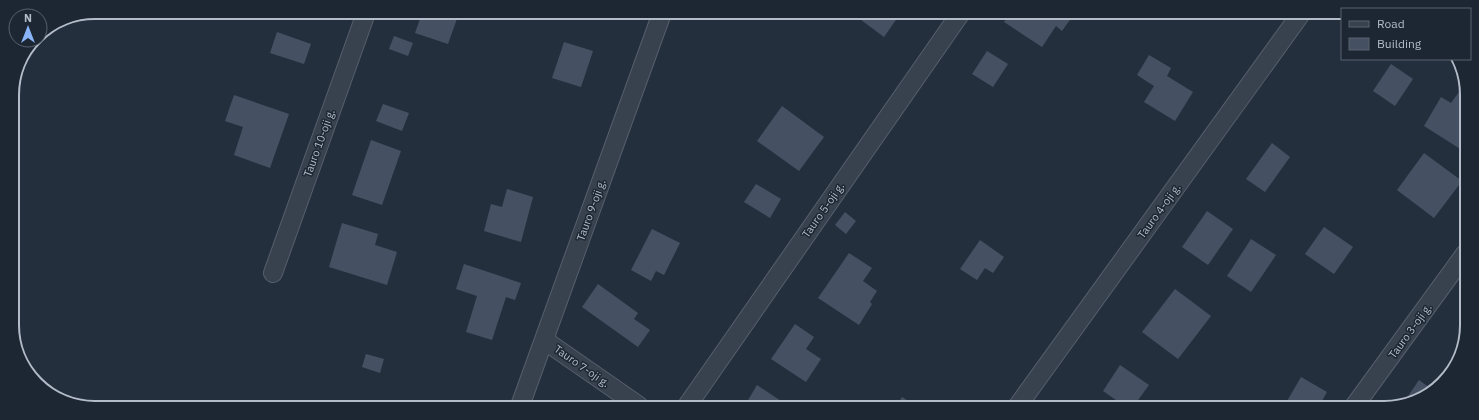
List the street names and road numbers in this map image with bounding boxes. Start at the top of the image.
street label: Tauro 10-oji g. [300,107,338,179]
street label: Tauro 9-oji g. [573,177,609,243]
street label: Tauro 5-oji g. [799,179,847,241]
street label: Tauro 4-oji g. [1134,181,1184,241]
street label: Tauro 3-oji g. [1385,301,1435,361]
street label: Tauro 7-oji g. [551,342,613,390]

